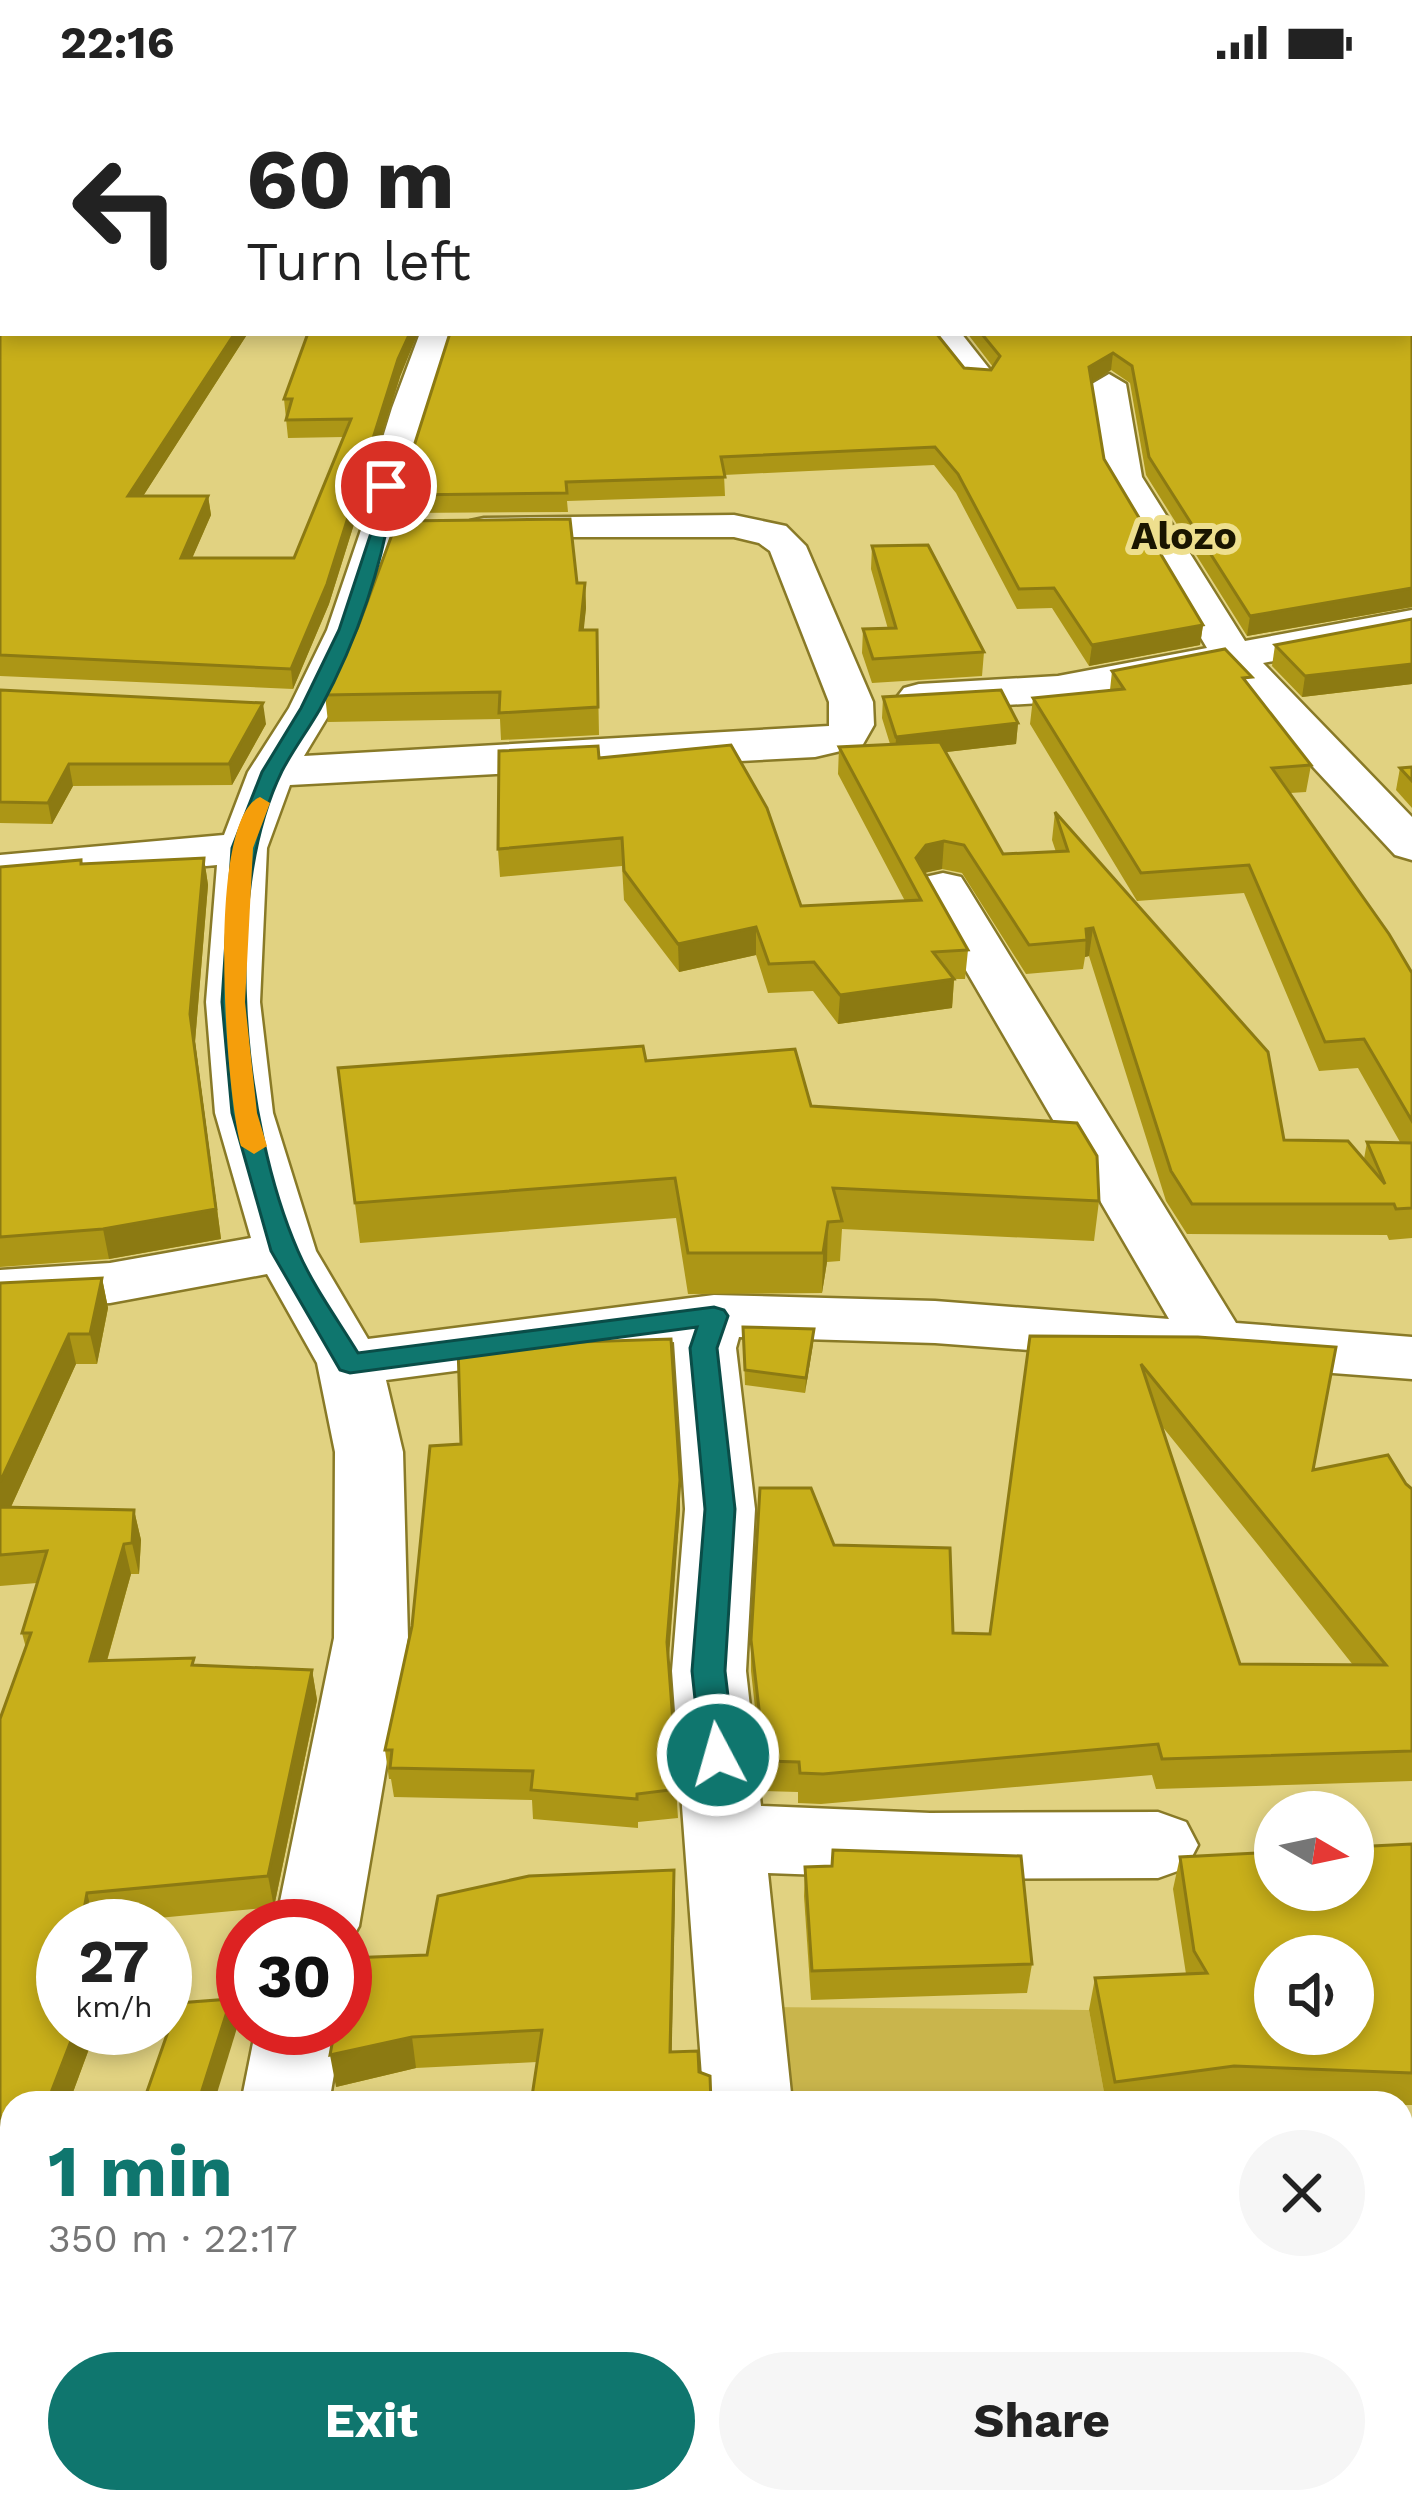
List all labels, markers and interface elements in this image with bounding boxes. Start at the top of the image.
text: 22:16 [60,16,174,69]
text: 60 m [246,130,455,228]
icon: left [48,132,204,288]
text: Turn left [246,230,471,293]
pin [335,435,437,537]
icon: arrive [353,453,419,519]
district label: Alozo [1131,513,1237,558]
position arrow [655,1692,781,1818]
north arrow [1254,1791,1374,1911]
map controls [1254,1791,1374,2055]
speed limit sign: 30 [216,1899,372,2055]
text: 27 [78,1926,150,1997]
button: sound [1254,1935,1374,2055]
text: km/h [75,1989,153,2024]
text: 1 min [48,2129,233,2213]
button: close [1239,2130,1365,2256]
text: 350 m · 22:17 [48,2216,298,2261]
button: Exit [48,2352,695,2490]
button: Share [719,2352,1365,2490]

